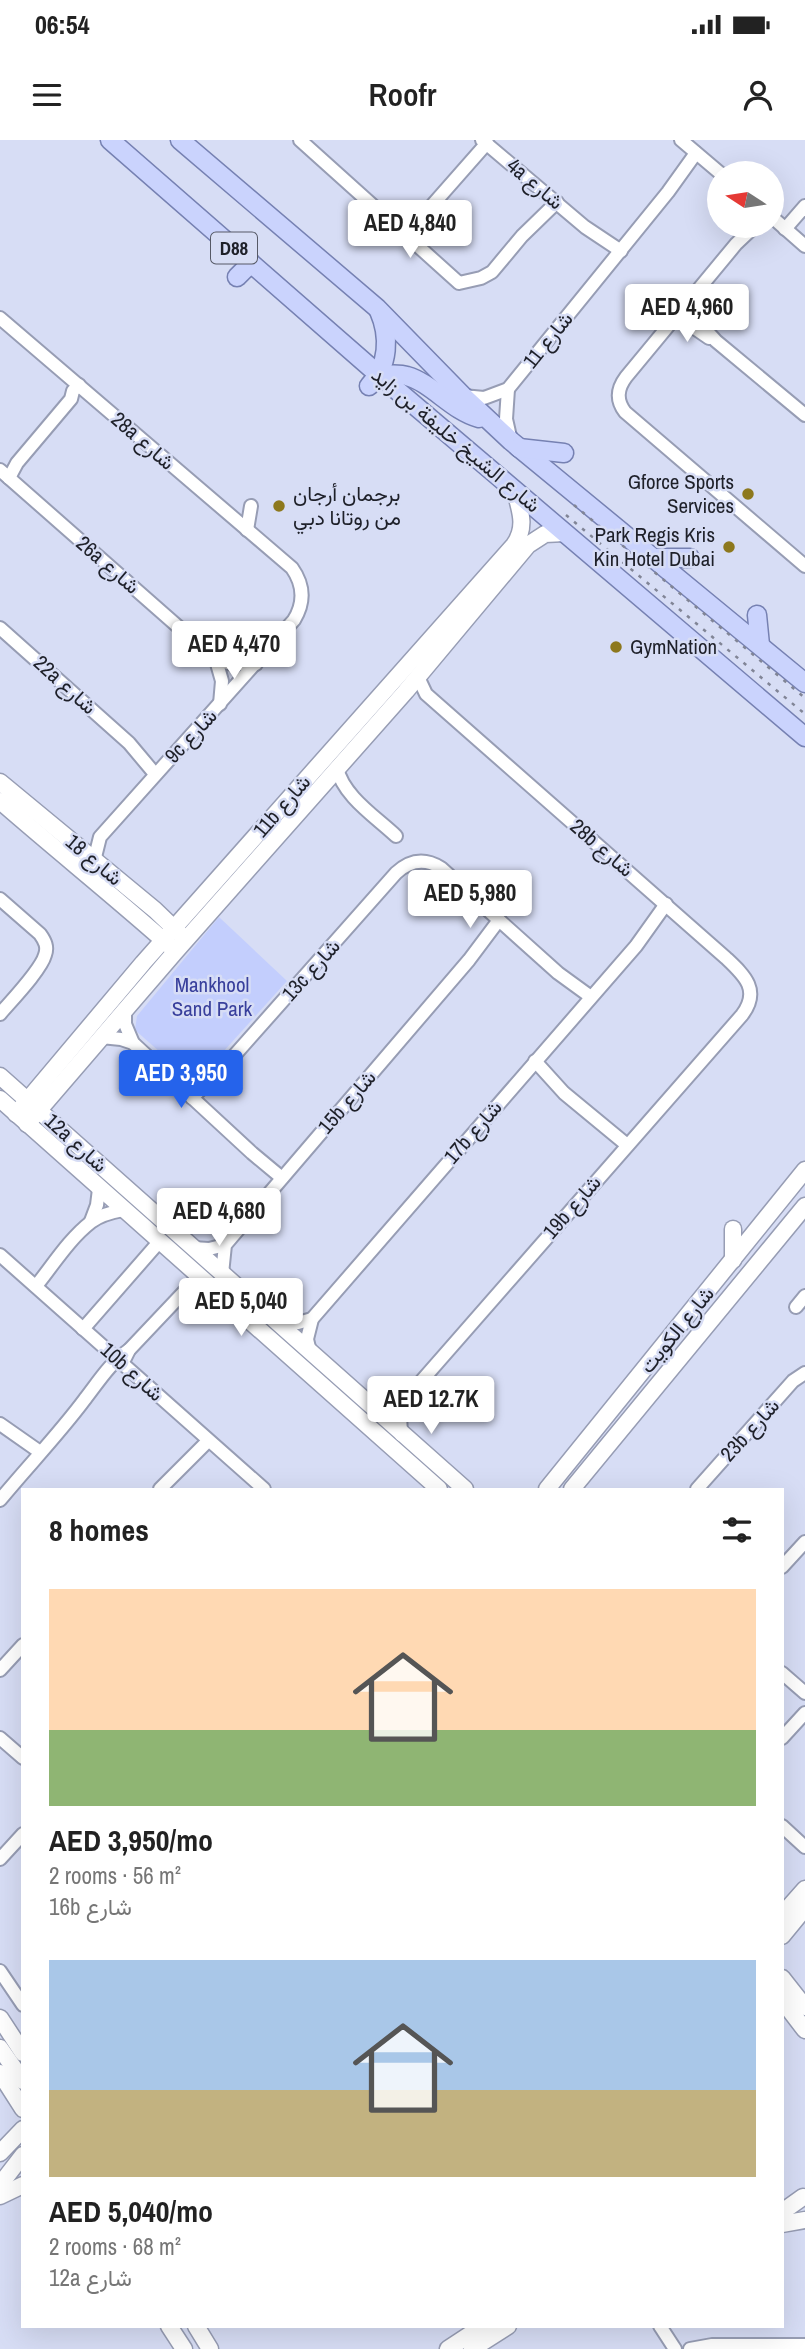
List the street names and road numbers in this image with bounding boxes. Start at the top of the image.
street label: 4a شارع [501,151,570,216]
road number: D88 [211,232,257,264]
street label: شارع 11 [516,305,579,374]
street label: شارع الشيخ خليفة بن زايد [366,360,547,519]
street label: 28a شارع [105,405,181,476]
street label: 26a شارع [70,529,146,600]
street label: 22a شارع [27,648,103,721]
street label: 9c شارع [158,702,223,769]
street label: 11b شارع [246,768,317,843]
street label: 28b شارع [564,812,640,883]
street label: شارع 18 [60,827,129,892]
street label: 13c شارع [275,932,346,1007]
street label: 15b شارع [311,1064,382,1140]
street label: 17b شارع [437,1094,508,1170]
street label: 12a شارع [38,1106,114,1179]
street label: 19b شارع [536,1169,607,1245]
street label: شارع الكويت [633,1280,721,1379]
street label: 10b شارع [94,1335,170,1408]
street label: 23b شارع [713,1392,786,1468]

